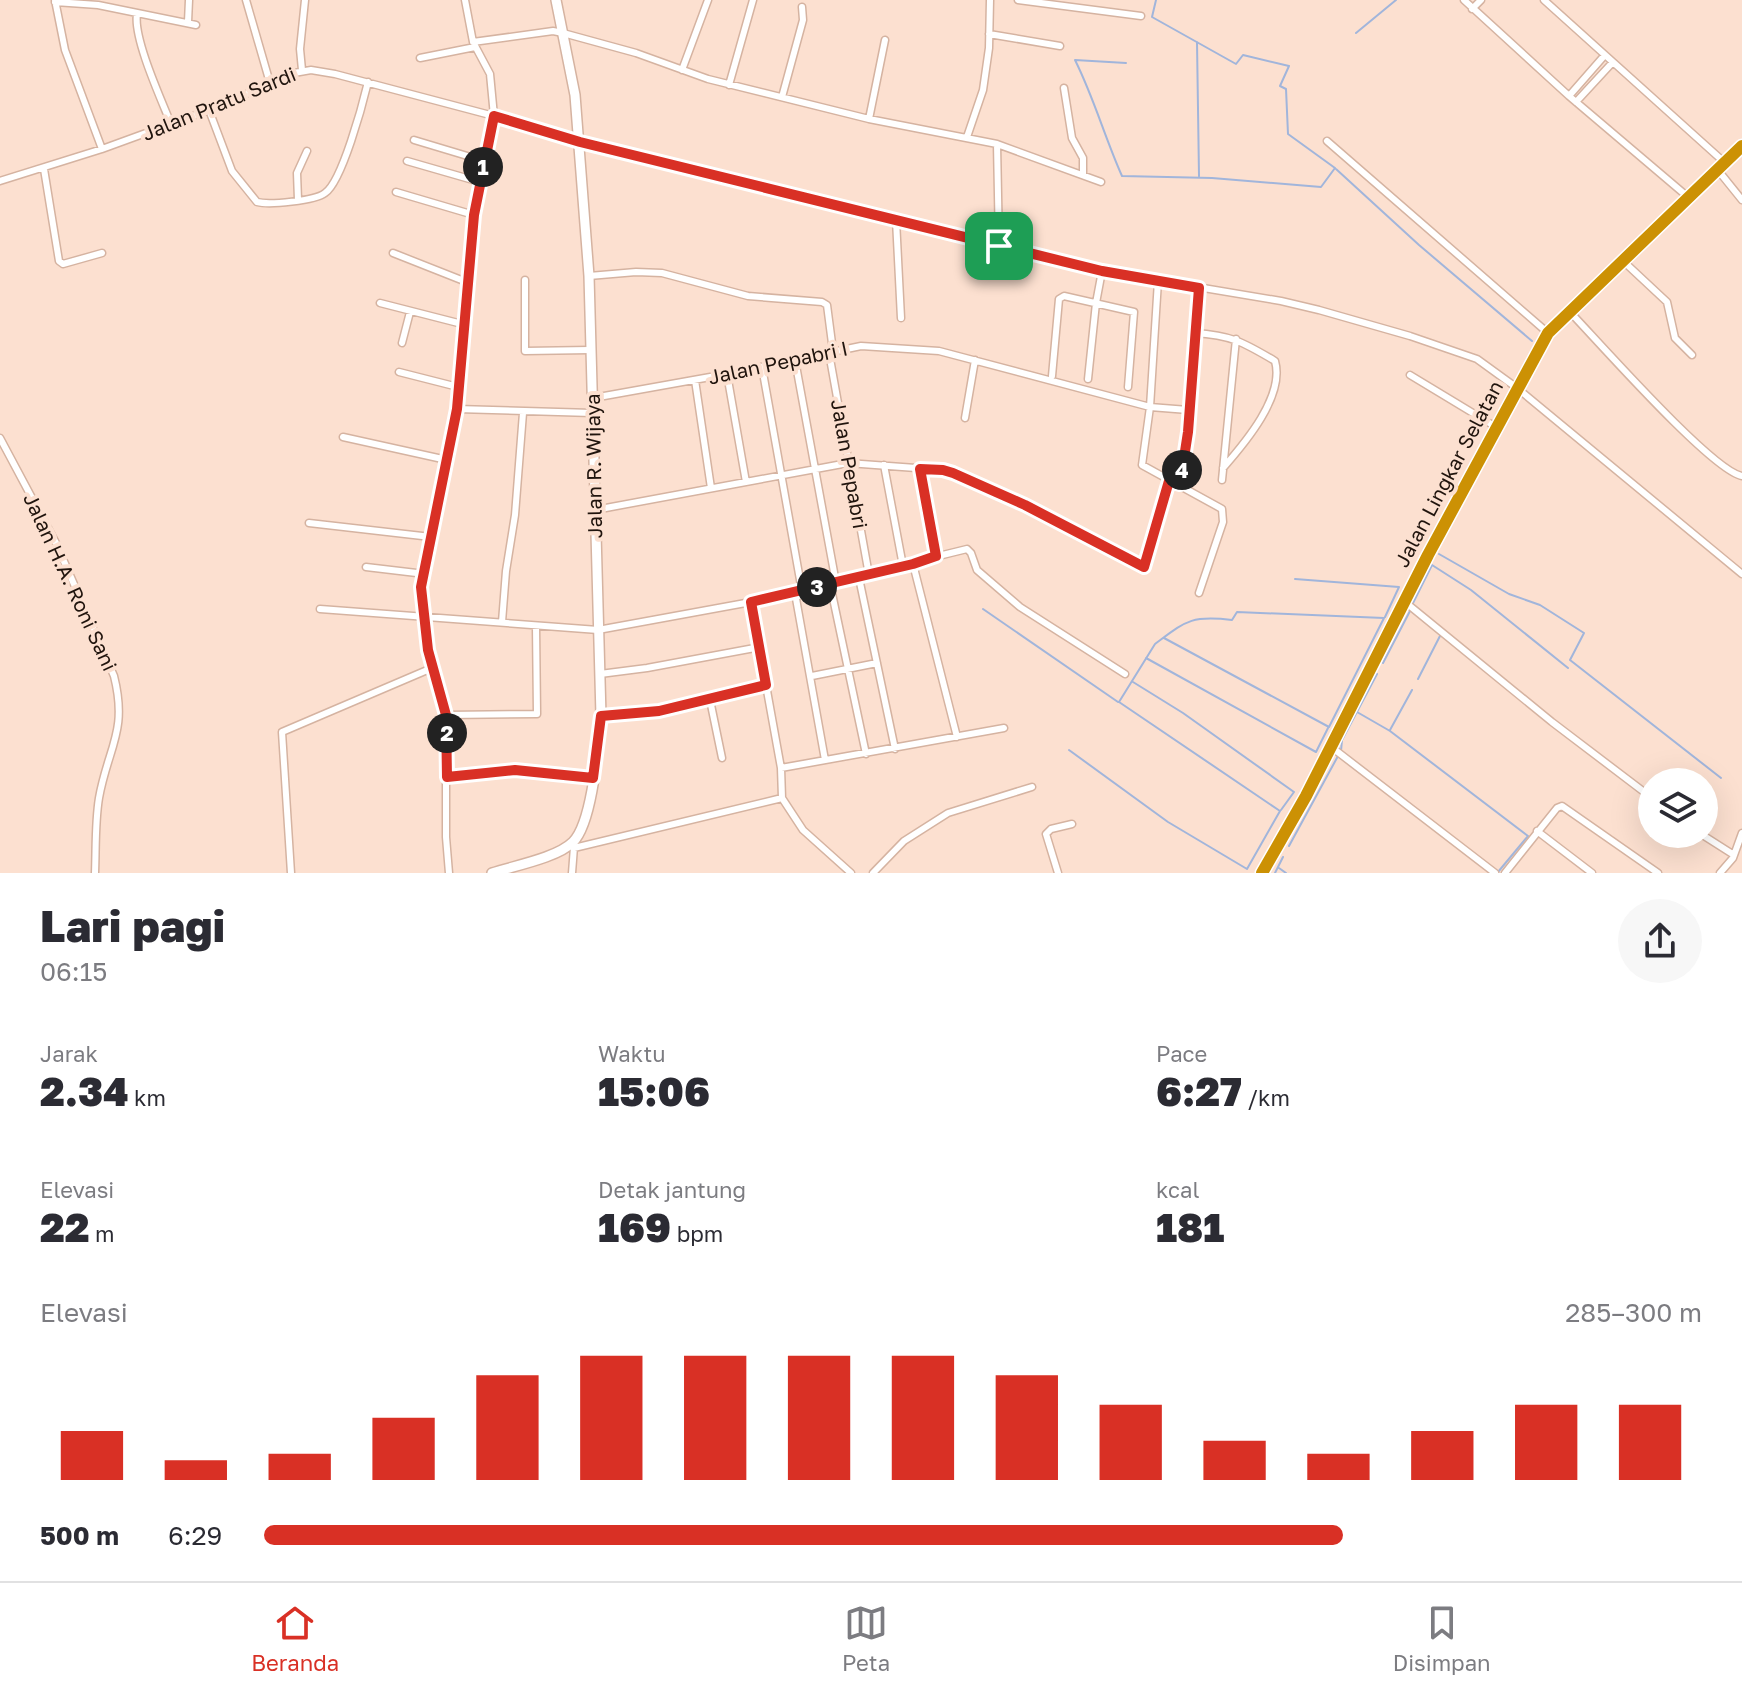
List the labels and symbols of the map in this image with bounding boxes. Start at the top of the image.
street label: Jalan Pratu Sardi [138,61,299,145]
pin: 1 [463,147,503,187]
pin [965,212,1033,280]
street label: Jalan Pepabri I [706,335,850,389]
street label: Jalan Lingkar Selatan [1389,376,1507,571]
street label: Jalan R. Wijaya [580,393,606,539]
street label: Jalan Pepabri [827,397,873,530]
pin: 4 [1162,450,1202,490]
street label: Jalan H.A. Roni Sani [19,489,123,674]
pin: 3 [797,567,837,607]
pin: 2 [427,713,467,753]

